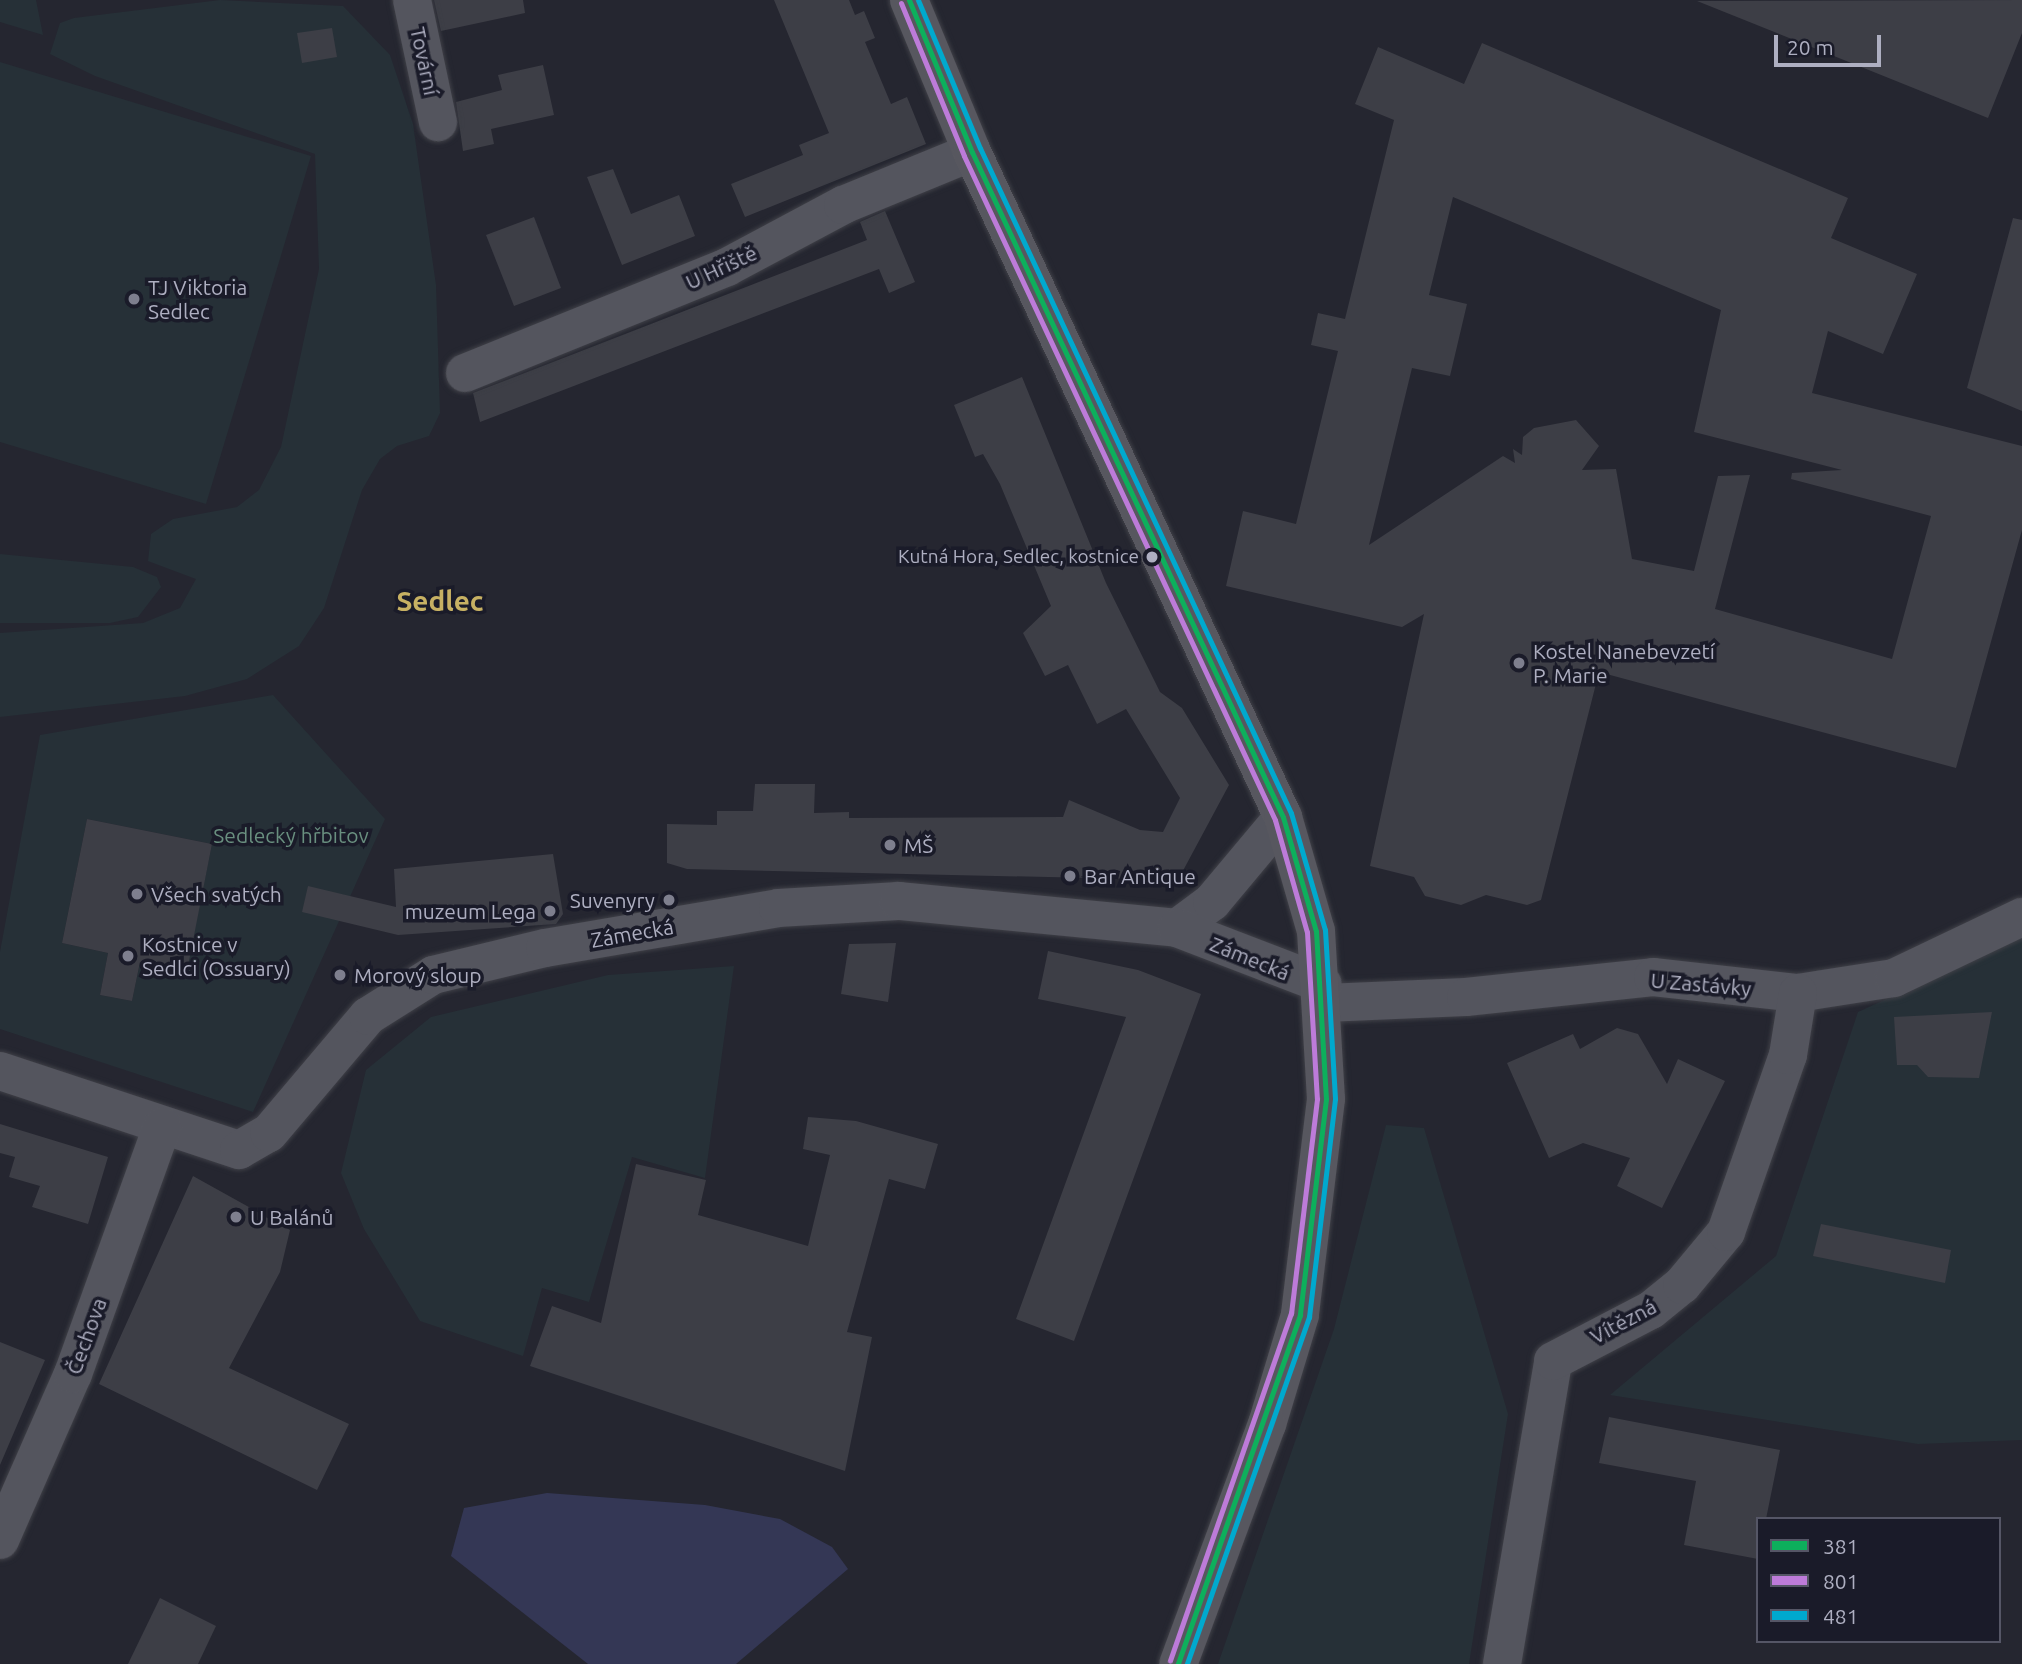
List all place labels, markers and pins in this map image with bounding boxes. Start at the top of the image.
place label: TJ Viktoria Sedlec [148,274,247,324]
marker: TJ Viktoria Sedlec [126,291,142,307]
place label: Kutná Hora, Sedlec, kostnice [898,546,1139,568]
marker: Kutná Hora, Sedlec, kostnice [1145,550,1159,564]
place label: Kostel Nanebevzetí P. Marie [1533,638,1715,688]
marker: Kostel Nanebevzetí P. Marie [1511,655,1527,671]
place label: MŠ [904,832,933,858]
marker: MŠ [882,837,898,853]
place label: Bar Antique [1084,863,1196,889]
marker: Bar Antique [1062,868,1078,884]
place label: Všech svatých [151,881,282,907]
marker: Všech svatých [129,886,145,902]
place label: Suvenyry [570,887,655,913]
marker: Suvenyry [661,892,677,908]
place label: muzeum Lega [405,898,536,924]
marker: muzeum Lega [542,903,558,919]
place label: Kostnice v Sedlci (Ossuary) [142,931,291,981]
marker: Kostnice v Sedlci (Ossuary) [120,948,136,964]
place label: Morový sloup [354,962,481,988]
marker: Morový sloup [332,967,348,983]
place label: U Balánů [250,1204,334,1230]
marker: U Balánů [228,1209,244,1225]

